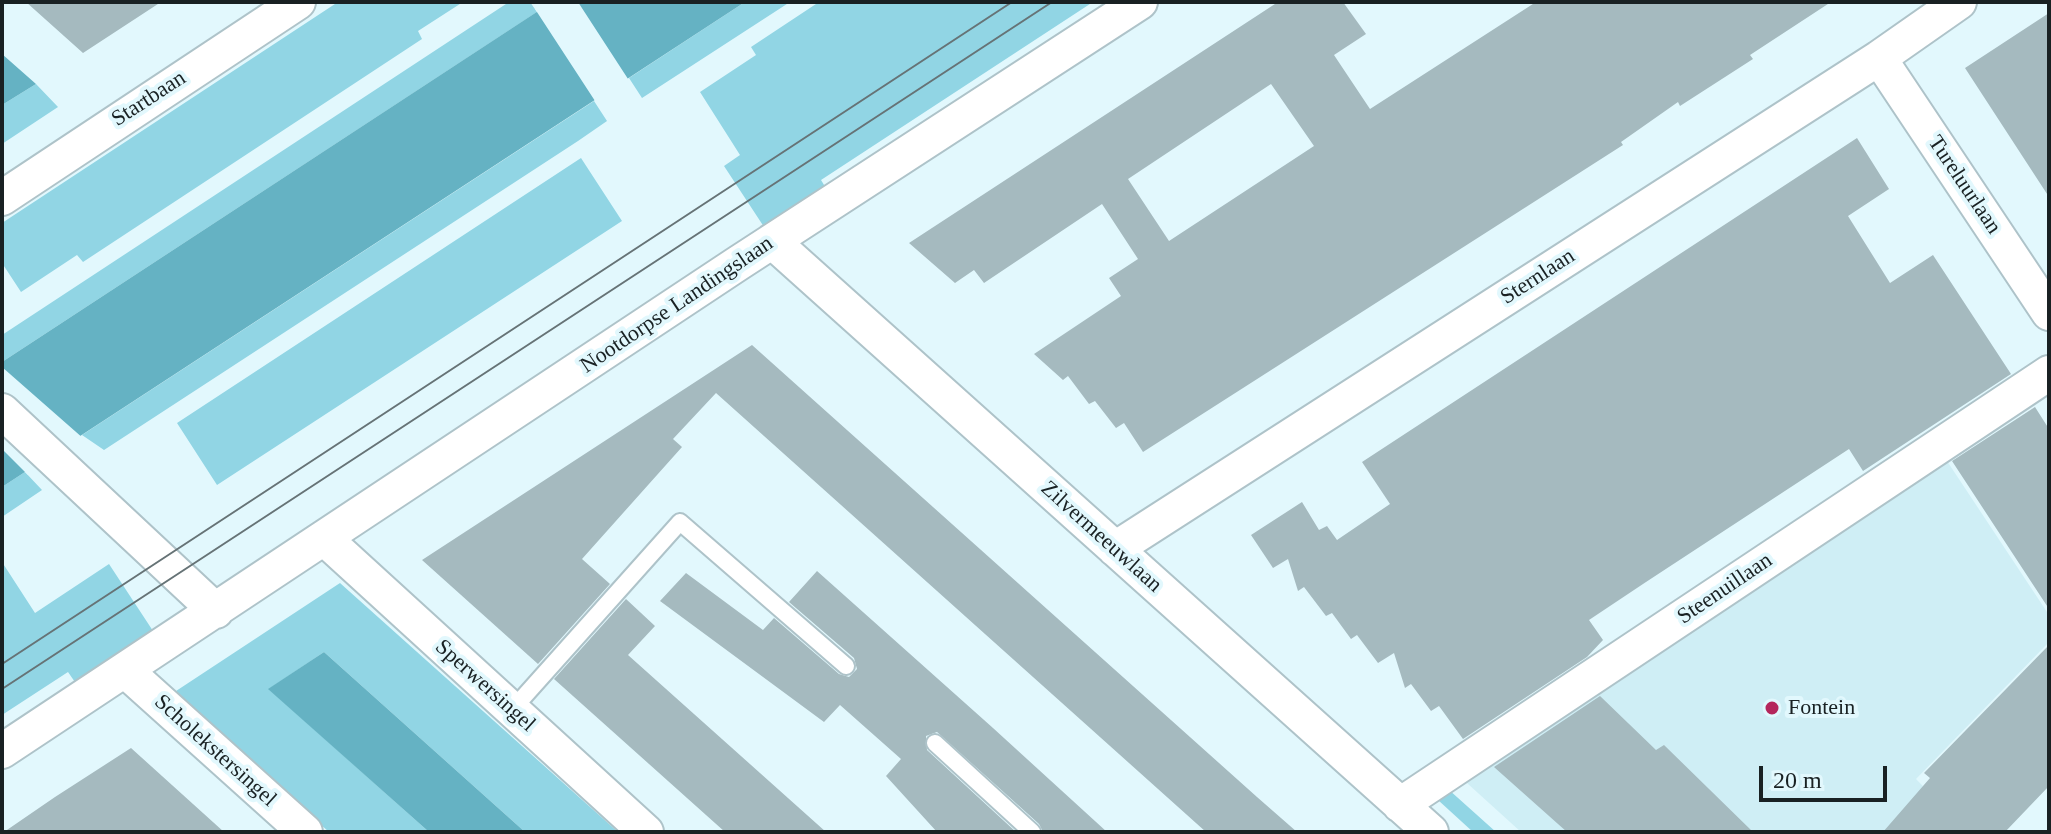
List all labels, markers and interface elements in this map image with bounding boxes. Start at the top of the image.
street label: Startbaan [107,65,191,133]
street label: Tureluurlaan [1922,131,2006,239]
street label: Nootdorpse Landingslaan [576,231,778,379]
street label: Sternlaan [1496,243,1580,311]
street label: Zilvermeeuwlaan [1035,476,1167,598]
street label: Steenuillaan [1673,548,1777,630]
street label: Sperwersingel [429,634,541,738]
street label: Scholekstersingel [149,689,281,813]
place label: Fontein [1788,695,1855,721]
marker: Fontein [1763,699,1781,717]
scale bar [1763,750,1891,800]
text: 20 m [1773,767,1822,793]

